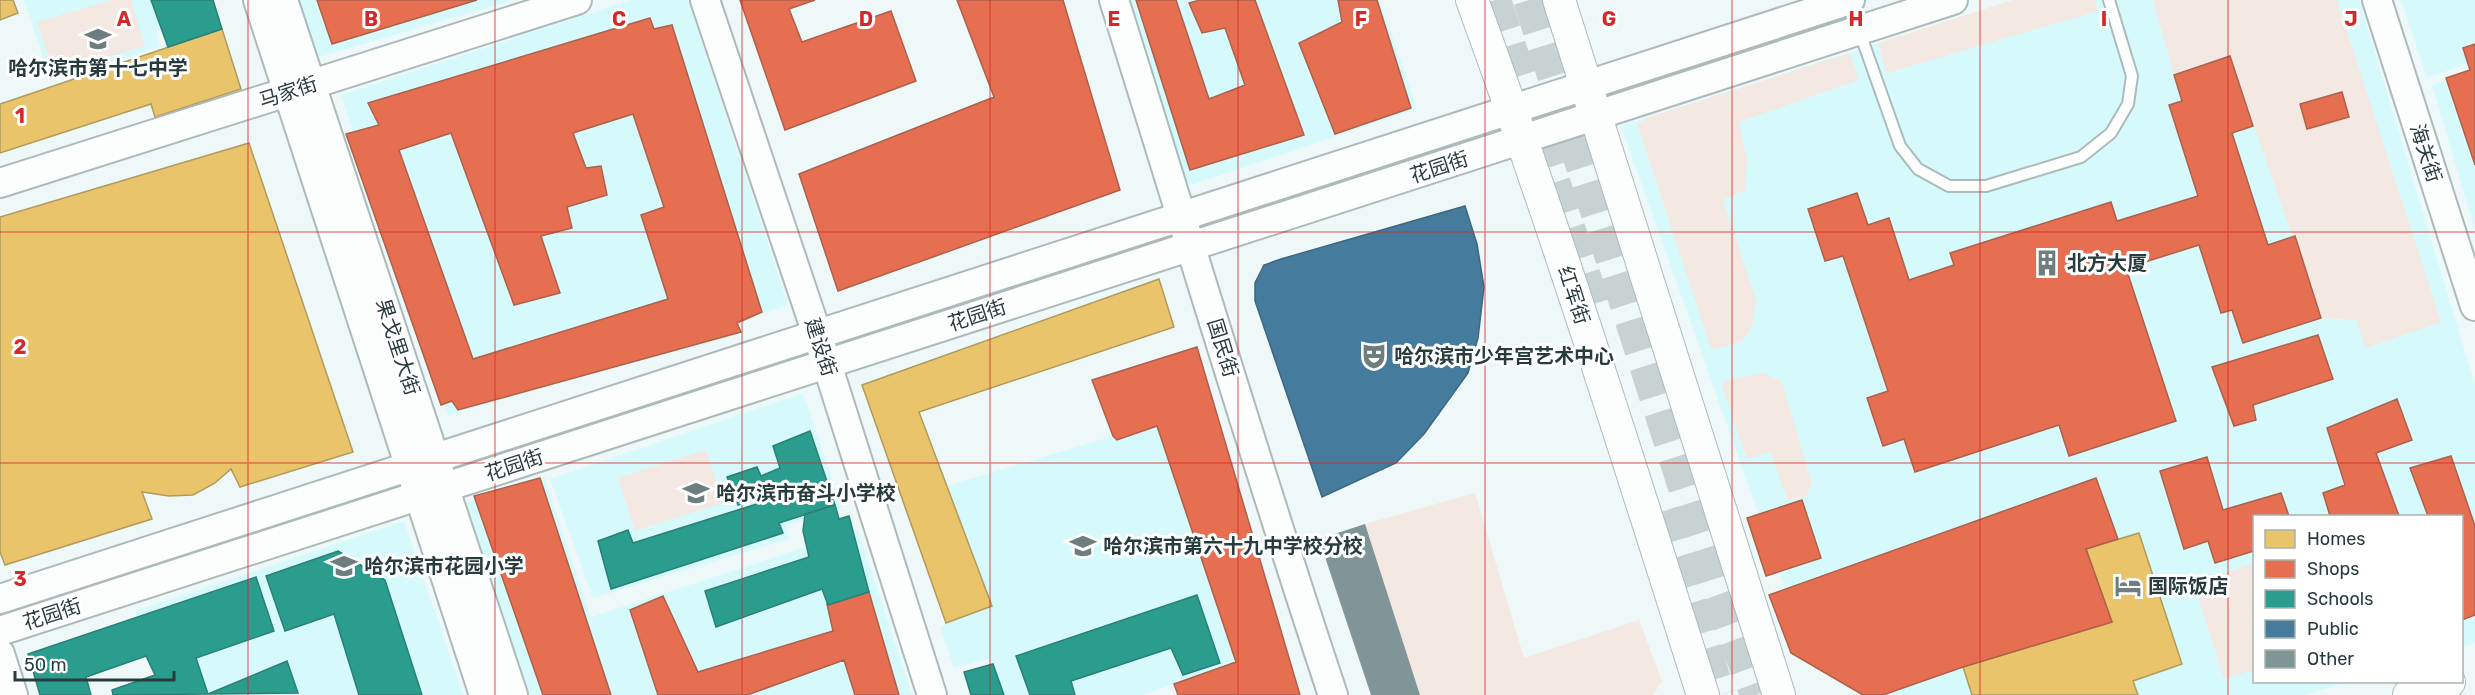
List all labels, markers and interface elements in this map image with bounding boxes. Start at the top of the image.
text: A [117,7,132,31]
text: B [364,7,378,31]
text: C [612,7,626,31]
text: D [859,7,873,31]
text: E [1108,7,1120,31]
text: F [1355,7,1367,31]
text: G [1602,7,1616,31]
text: H [1849,7,1863,31]
text: I [2101,7,2107,31]
text: J [2344,7,2358,31]
school or university icon: 哈尔滨市第十七中学 [83,24,113,54]
place label: 哈尔滨市第十七中学 [8,56,188,80]
street label: 马家街 [256,71,320,113]
text: 1 [15,104,25,128]
street label: 海关街 [2405,121,2447,185]
street label: 花园街 [1407,146,1471,188]
building icon: 北方大厦 [2032,248,2062,278]
place label: 北方大厦 [2067,251,2147,275]
street label: 红军街 [1553,263,1595,327]
street label: 花园街 [945,294,1009,336]
street label: 果戈里大街 [371,296,425,398]
street label: 建设街 [800,315,842,379]
street label: 国民街 [1203,316,1243,380]
text: 2 [14,335,27,359]
theatre icon: 哈尔滨市少年宫艺术中心 [1359,341,1389,371]
place label: 哈尔滨市少年宫艺术中心 [1394,344,1614,368]
street label: 花园街 [482,444,546,486]
school or university icon: 哈尔滨市奋斗小学校 [681,478,711,508]
place label: 哈尔滨市奋斗小学校 [716,481,896,505]
legend [2253,515,2463,683]
text: Homes [2307,528,2365,550]
school or university icon: 哈尔滨市第六十九中学校分校 [1068,531,1098,561]
place label: 哈尔滨市第六十九中学校分校 [1103,534,1363,558]
school or university icon: 哈尔滨市花园小学 [329,551,359,581]
place label: 哈尔滨市花园小学 [364,554,524,578]
text: Shops [2307,558,2359,580]
text: 3 [13,567,27,591]
hotel icon: 国际饭店 [2113,571,2143,601]
place label: 国际饭店 [2148,574,2228,598]
text: Schools [2307,588,2373,610]
street label: 花园街 [20,593,84,635]
text: Public [2307,618,2359,640]
scale bar [15,644,174,682]
text: Other [2307,648,2354,670]
text: 50 m [24,654,67,676]

